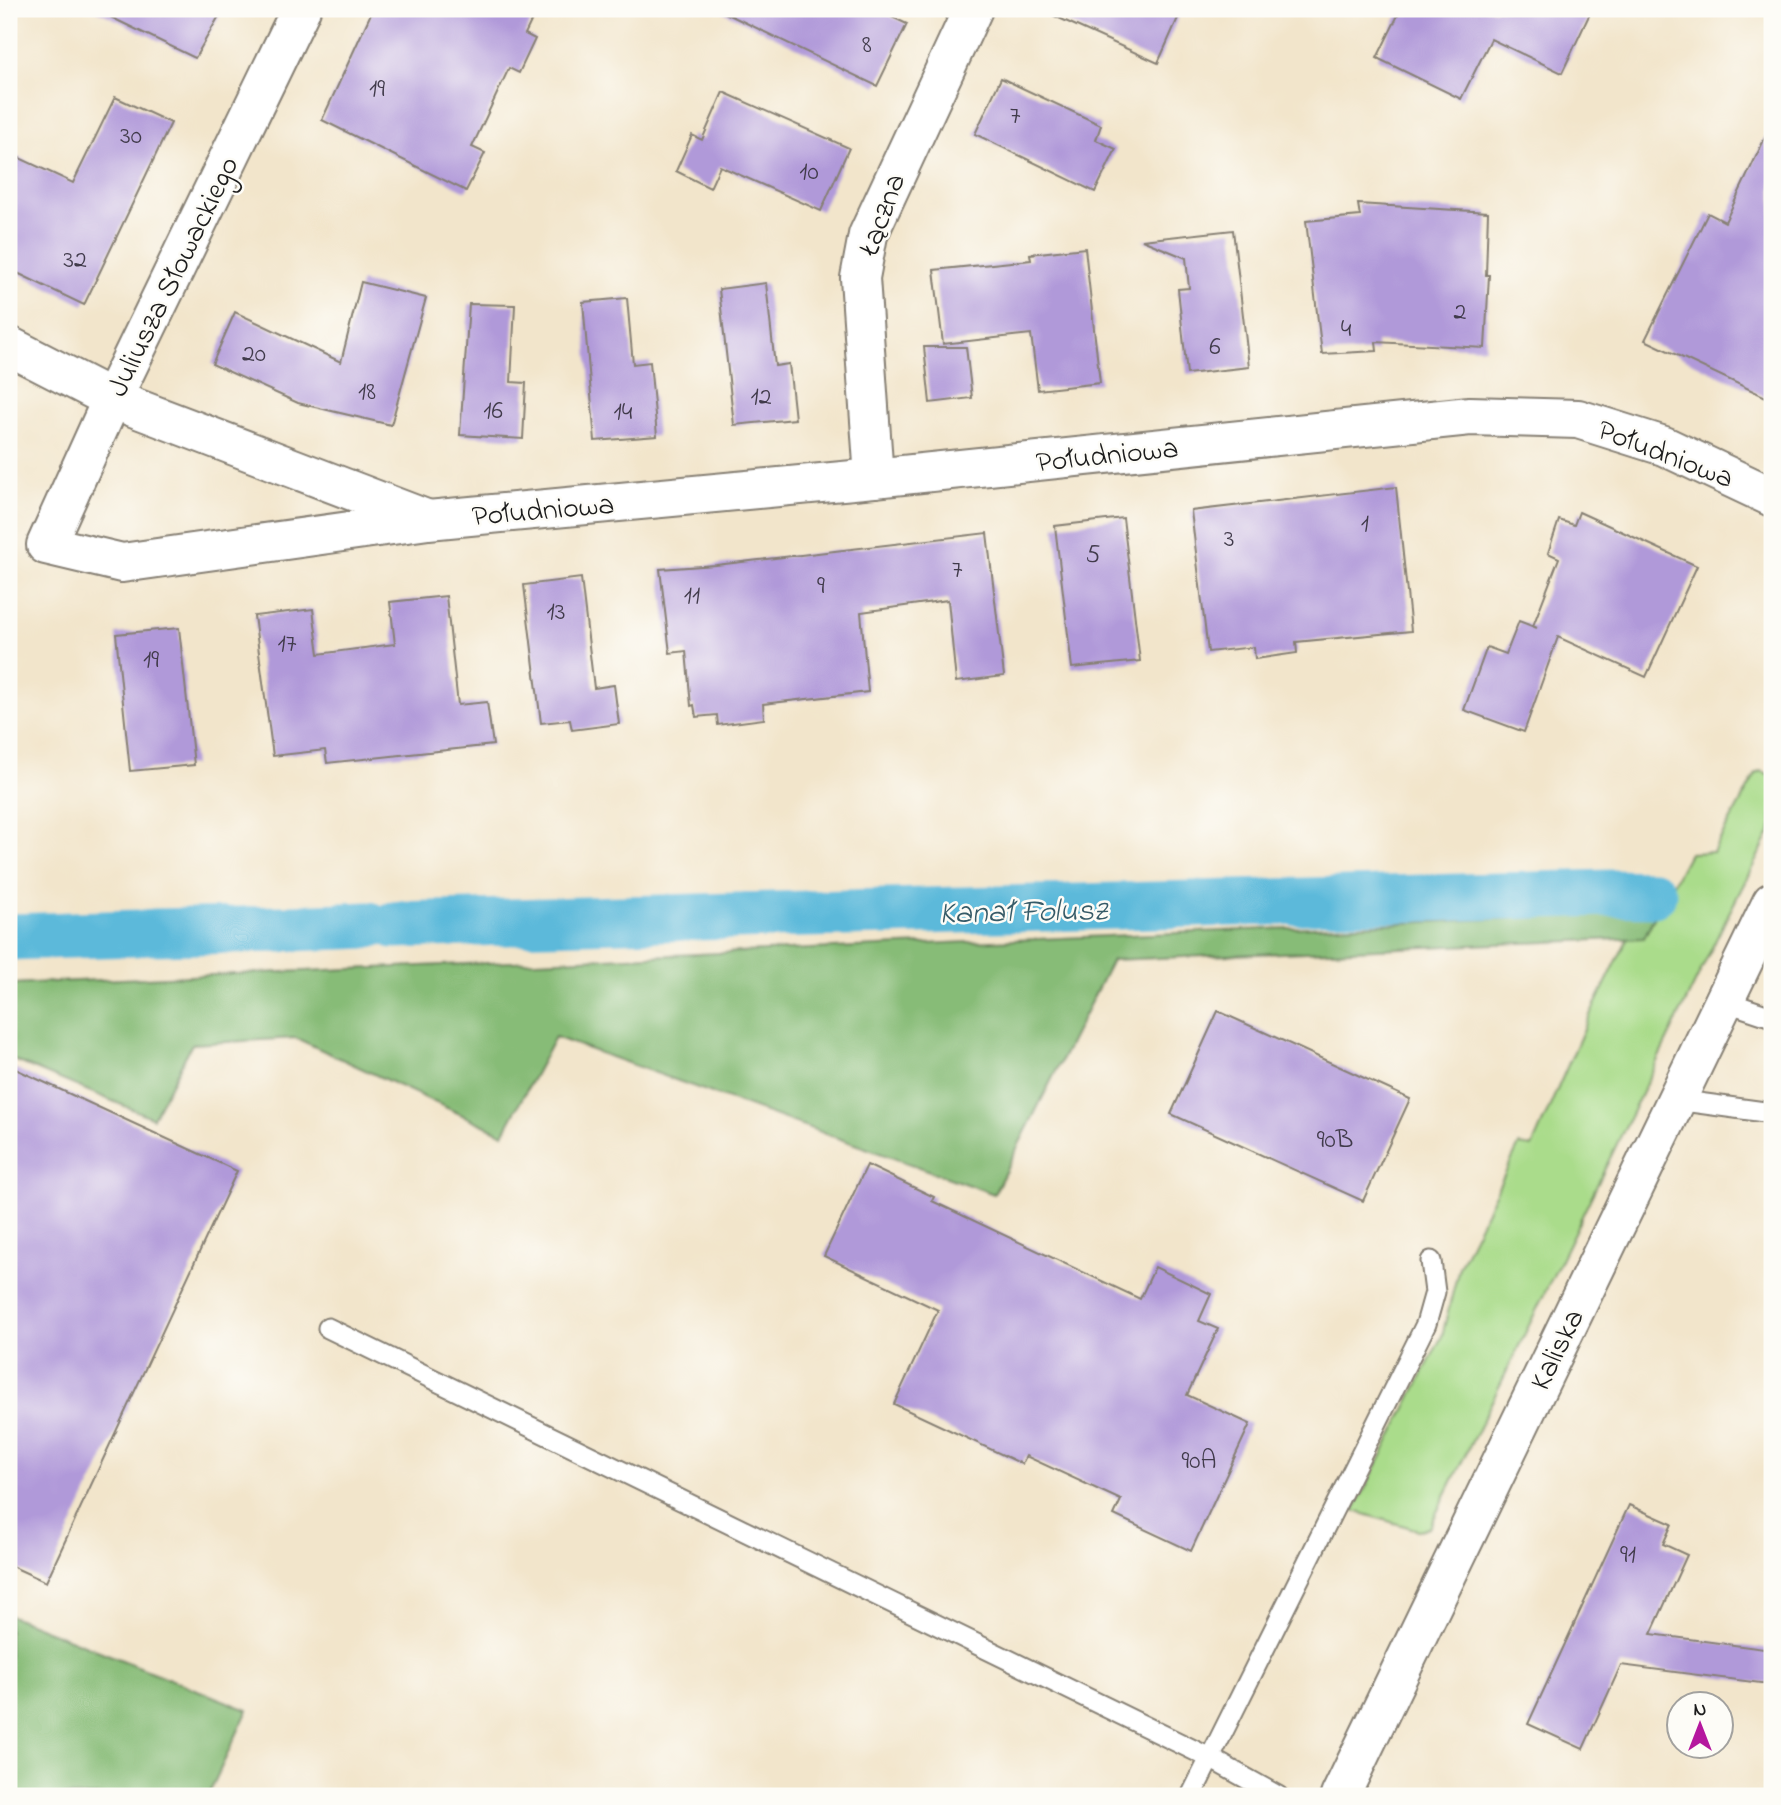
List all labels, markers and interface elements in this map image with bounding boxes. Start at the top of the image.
house number: 8 [862,27,872,65]
house number: 19 [369,71,385,109]
house number: 7 [1010,98,1021,136]
house number: 30 [120,118,142,156]
street label: Juliusza Słowackiego [97,150,252,405]
house number: 10 [799,154,819,192]
street label: Łączna [848,168,919,263]
house number: 32 [63,242,87,280]
house number: 2 [1454,294,1467,332]
house number: 4 [1341,311,1352,349]
house number: 6 [1209,329,1221,367]
house number: 20 [242,336,266,374]
house number: 18 [358,374,376,412]
house number: 12 [750,379,772,417]
house number: 16 [483,393,503,431]
house number: 14 [614,394,633,432]
street label: Południowa [1590,410,1739,502]
street label: Południowa [1034,428,1181,486]
street label: Południowa [470,484,616,540]
house number: 1 [1361,506,1369,544]
house number: 3 [1224,521,1234,559]
house number: 5 [1086,537,1101,575]
house number: 7 [952,552,963,590]
house number: 9 [817,568,825,606]
house number: 11 [684,578,700,616]
house number: 13 [546,594,566,632]
house number: 17 [278,626,297,664]
house number: 19 [143,642,159,680]
water label: Kanał Folusz [939,888,1110,938]
house number: 90B [1317,1122,1353,1160]
street label: Kaliska [1520,1302,1597,1399]
house number: 90A [1181,1443,1217,1481]
house number: 91 [1620,1537,1636,1575]
north arrow [1666,1689,1736,1759]
text: N [1694,1697,1707,1724]

